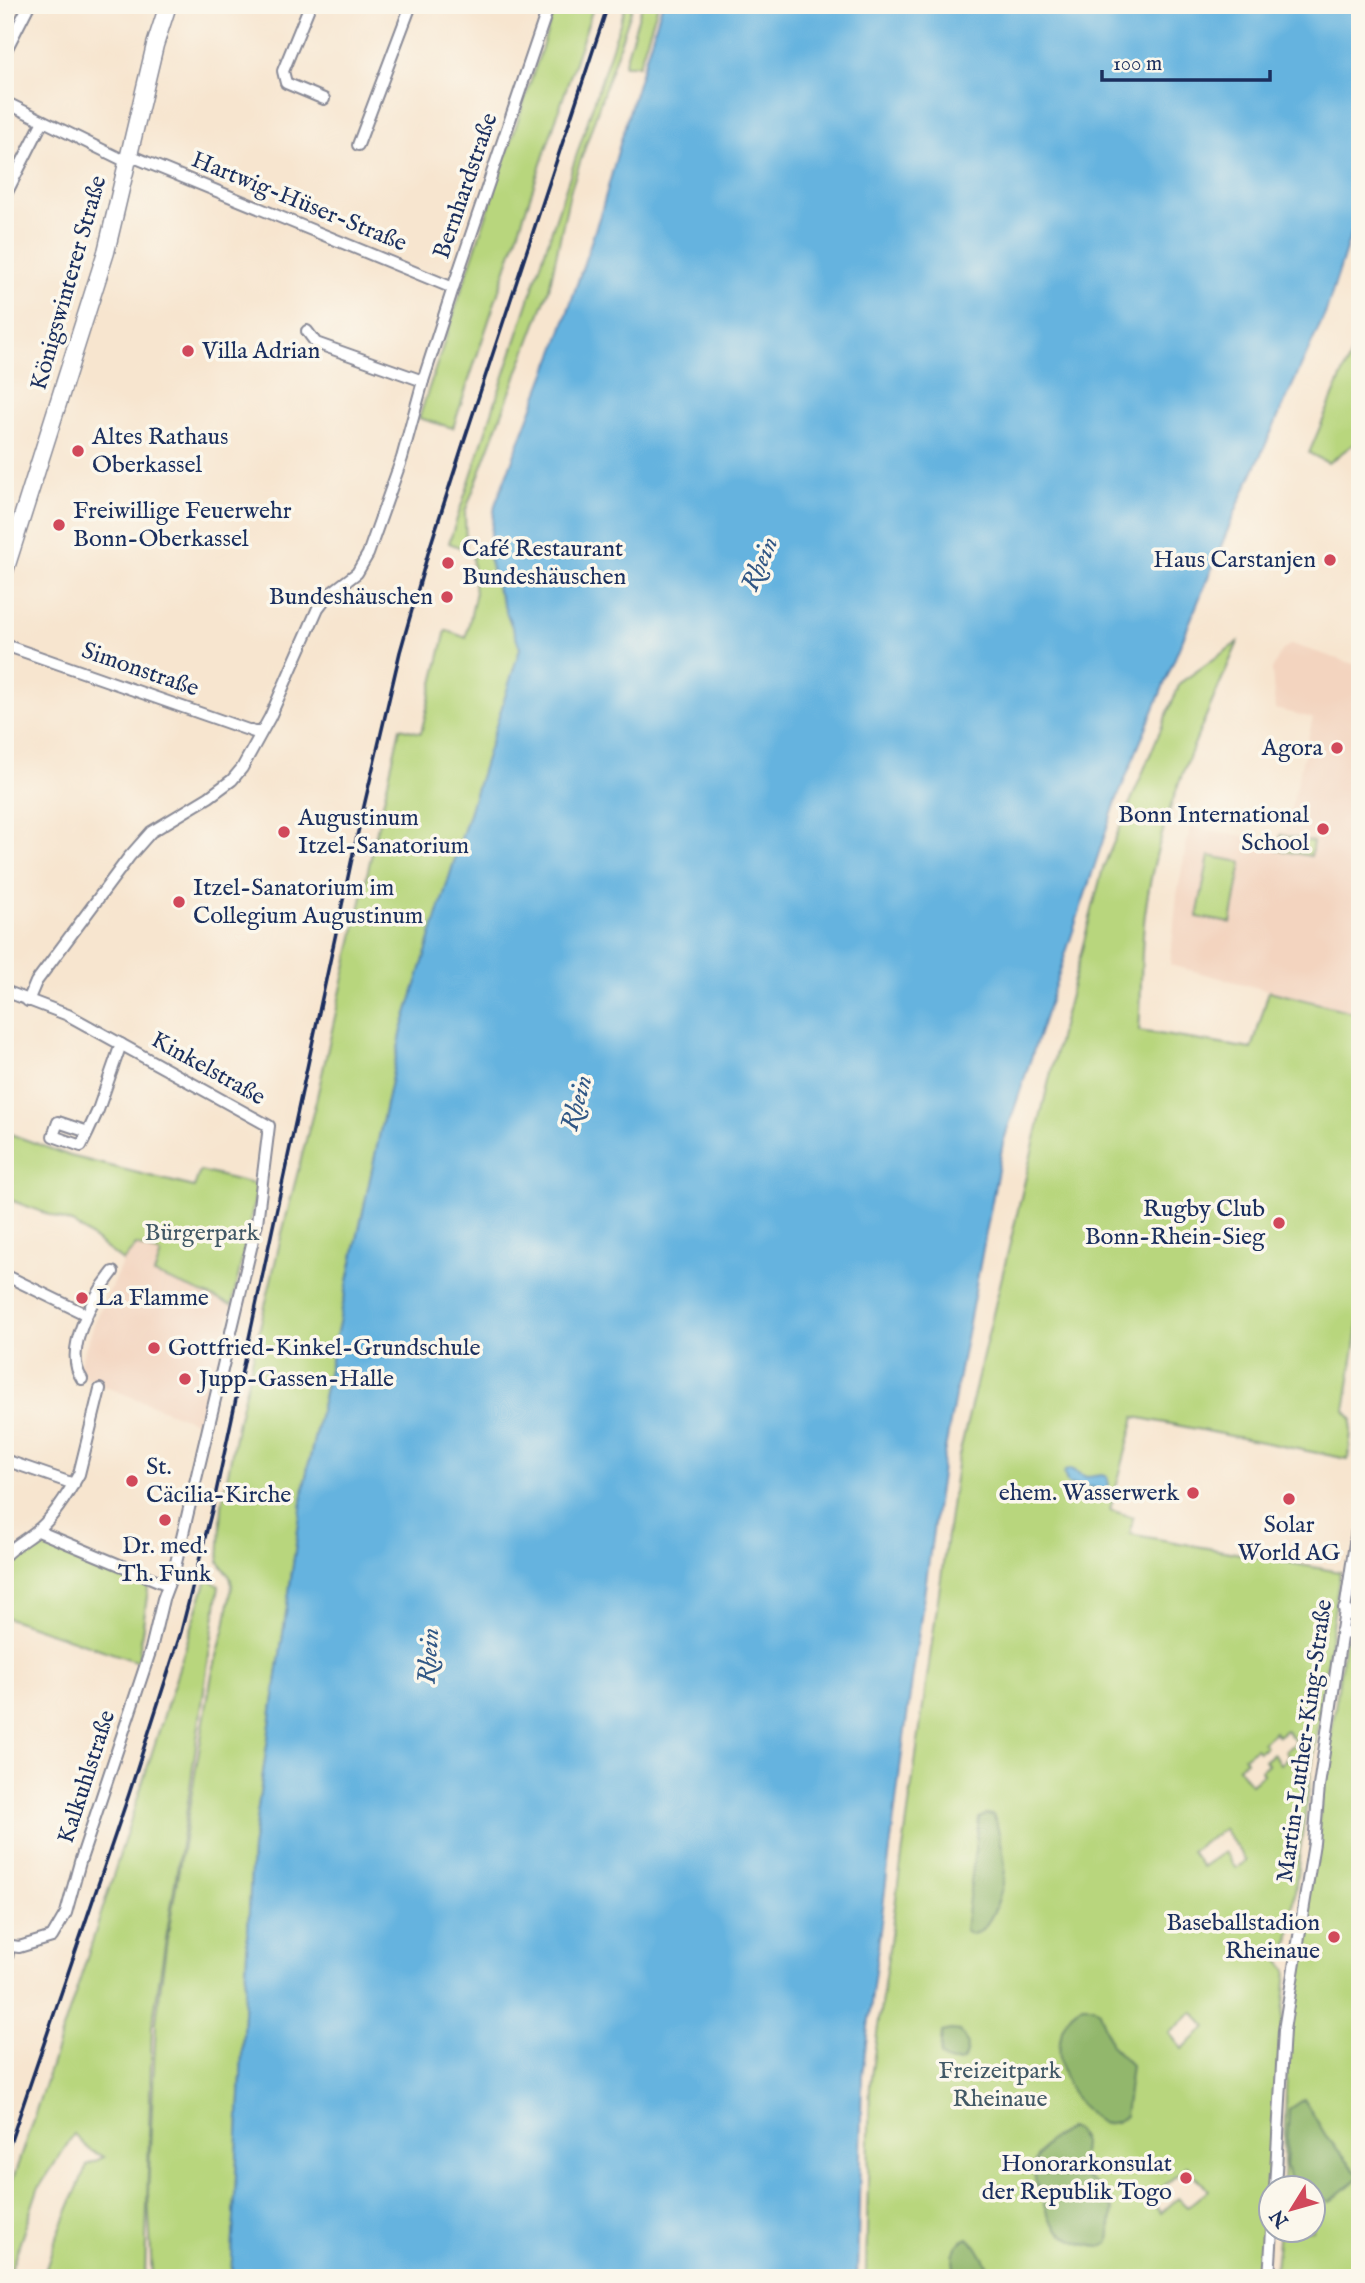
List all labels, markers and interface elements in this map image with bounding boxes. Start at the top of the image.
scale bar [1102,38,1270,82]
text: 100 m [1113,51,1162,78]
street label: Bernhardstraße [427,109,505,263]
street label: Hartwig-Hüser-Straße [187,145,411,259]
street label: Königswinterer Straße [24,172,114,394]
place label: Villa Adrian [201,336,320,367]
marker: Villa Adrian [180,343,196,359]
place label: Altes Rathaus Oberkassel [91,422,229,481]
marker: Altes Rathaus Oberkassel [70,443,86,459]
place label: Freiwillige Feuerwehr Bonn-Oberkassel [73,496,292,555]
marker: Freiwillige Feuerwehr Bonn-Oberkassel [51,517,67,533]
water label: Rhein [734,532,786,596]
place label: Café Restaurant Bundeshäuschen [462,534,626,593]
place label: Haus Carstanjen [1153,545,1316,576]
marker: Haus Carstanjen [1322,552,1338,568]
marker: Café Restaurant Bundeshäuschen [440,555,456,571]
place label: Bundeshäuschen [269,582,433,613]
marker: Bundeshäuschen [439,589,455,605]
street label: Simonstraße [77,635,203,705]
place label: Agora [1261,733,1324,764]
marker: Agora [1329,740,1345,756]
place label: Bonn International School [1118,800,1309,859]
place label: Augustinum Itzel-Sanatorium [297,803,469,862]
marker: Bonn International School [1315,821,1331,837]
marker: Augustinum Itzel-Sanatorium [276,824,292,840]
place label: Itzel-Sanatorium im Collegium Augustinum [193,873,423,932]
marker: Itzel-Sanatorium im Collegium Augustinum [171,894,187,910]
street label: Kinkelstraße [145,1025,271,1113]
water label: Rhein [553,1071,601,1135]
place label: Rugby Club Bonn-Rhein-Sieg [1085,1194,1266,1253]
marker: Rugby Club Bonn-Rhein-Sieg [1271,1215,1287,1231]
park label: Bürgerpark [145,1218,260,1249]
place label: La Flamme [96,1283,209,1314]
marker: La Flamme [74,1290,90,1306]
place label: Gottfried-Kinkel-Grundschule [168,1333,480,1364]
marker: Gottfried-Kinkel-Grundschule [146,1340,162,1356]
place label: Jupp-Gassen-Halle [196,1364,394,1395]
marker: Jupp-Gassen-Halle [177,1371,193,1387]
place label: St. Cäcilia-Kirche [146,1452,291,1511]
marker: St. Cäcilia-Kirche [124,1473,140,1489]
place label: ehem. Wasserwerk [999,1478,1179,1509]
marker: ehem. Wasserwerk [1185,1485,1201,1501]
marker: Solar World AG [1281,1491,1297,1507]
place label: Solar World AG [1238,1510,1340,1569]
marker: Dr. med. Th. Funk [157,1512,173,1528]
place label: Dr. med. Th. Funk [118,1531,212,1590]
street label: Martin-Luther-King-Straße [1270,1597,1340,1885]
water label: Rhein [411,1627,447,1685]
street label: Kalkuhlstraße [51,1706,123,1848]
place label: Baseballstadion Rheinaue [1166,1908,1320,1967]
marker: Baseballstadion Rheinaue [1326,1929,1342,1945]
park label: Freizeitpark Rheinaue [939,2056,1062,2115]
place label: Honorarkonsulat der Republik Togo [982,2149,1172,2208]
marker: Honorarkonsulat der Republik Togo [1178,2170,1194,2186]
north arrow [1256,2174,1326,2244]
text: N [1265,2204,1295,2233]

